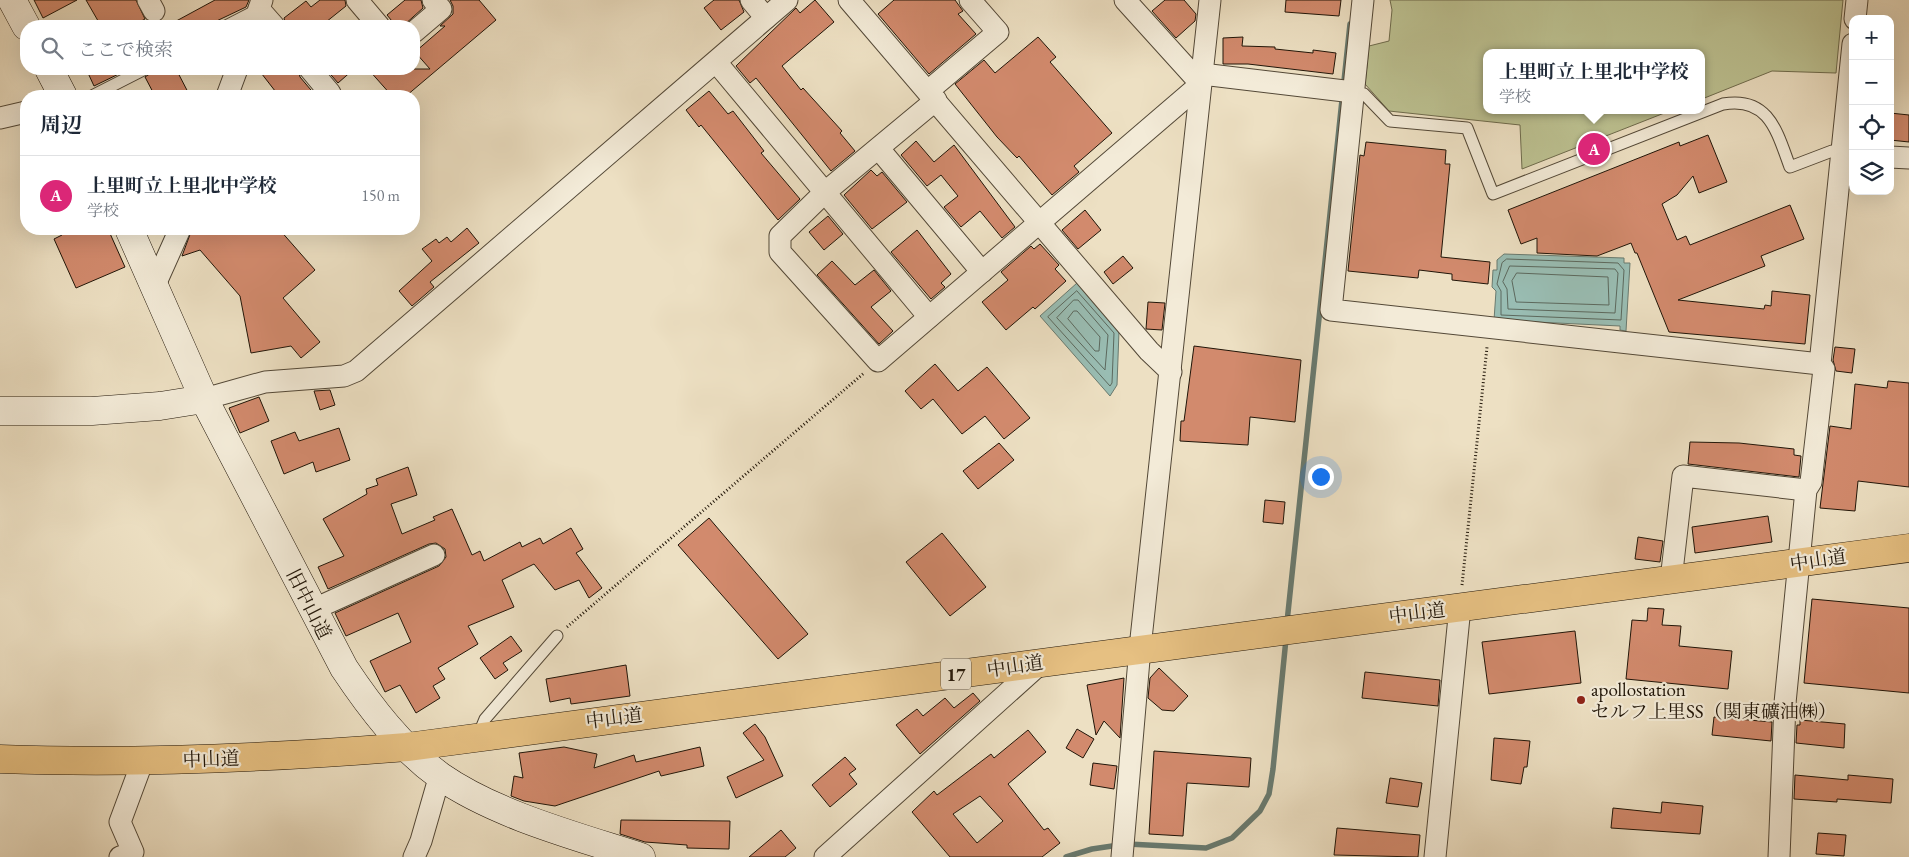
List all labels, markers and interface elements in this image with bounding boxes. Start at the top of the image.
map controls [1849,15,1894,195]
button: + [1849,15,1894,60]
search box [20,20,420,75]
icon: search [38,34,66,62]
text: ここで検索 [78,37,173,62]
popup [1483,49,1705,114]
text: 上里町立上里北中学校 [1499,59,1689,84]
button: − [1849,60,1894,105]
text: 学校 [1499,86,1531,107]
button: locate [1849,105,1894,150]
text: 周辺 [40,111,82,138]
pin: A [1578,130,1610,168]
button: layers [1849,150,1894,195]
text: 上里町立上里北中学校 [87,173,277,198]
text: A [50,185,62,206]
text: 150 m [361,185,400,206]
text: 学校 [87,200,119,221]
your location [1308,464,1334,490]
street label: 中山道 [1788,544,1848,576]
street label: 旧中山道 [281,564,337,644]
street label: 中山道 [1387,597,1447,629]
street label: 中山道 [985,650,1045,682]
road number: 17 [941,659,971,690]
place label: apollostation セルフ上里SS（関東礦油㈱） [1591,677,1837,724]
marker: apollostation セルフ上里SS（関東礦油㈱） [1575,694,1587,706]
street label: 中山道 [584,702,644,734]
street label: 中山道 [182,746,240,772]

